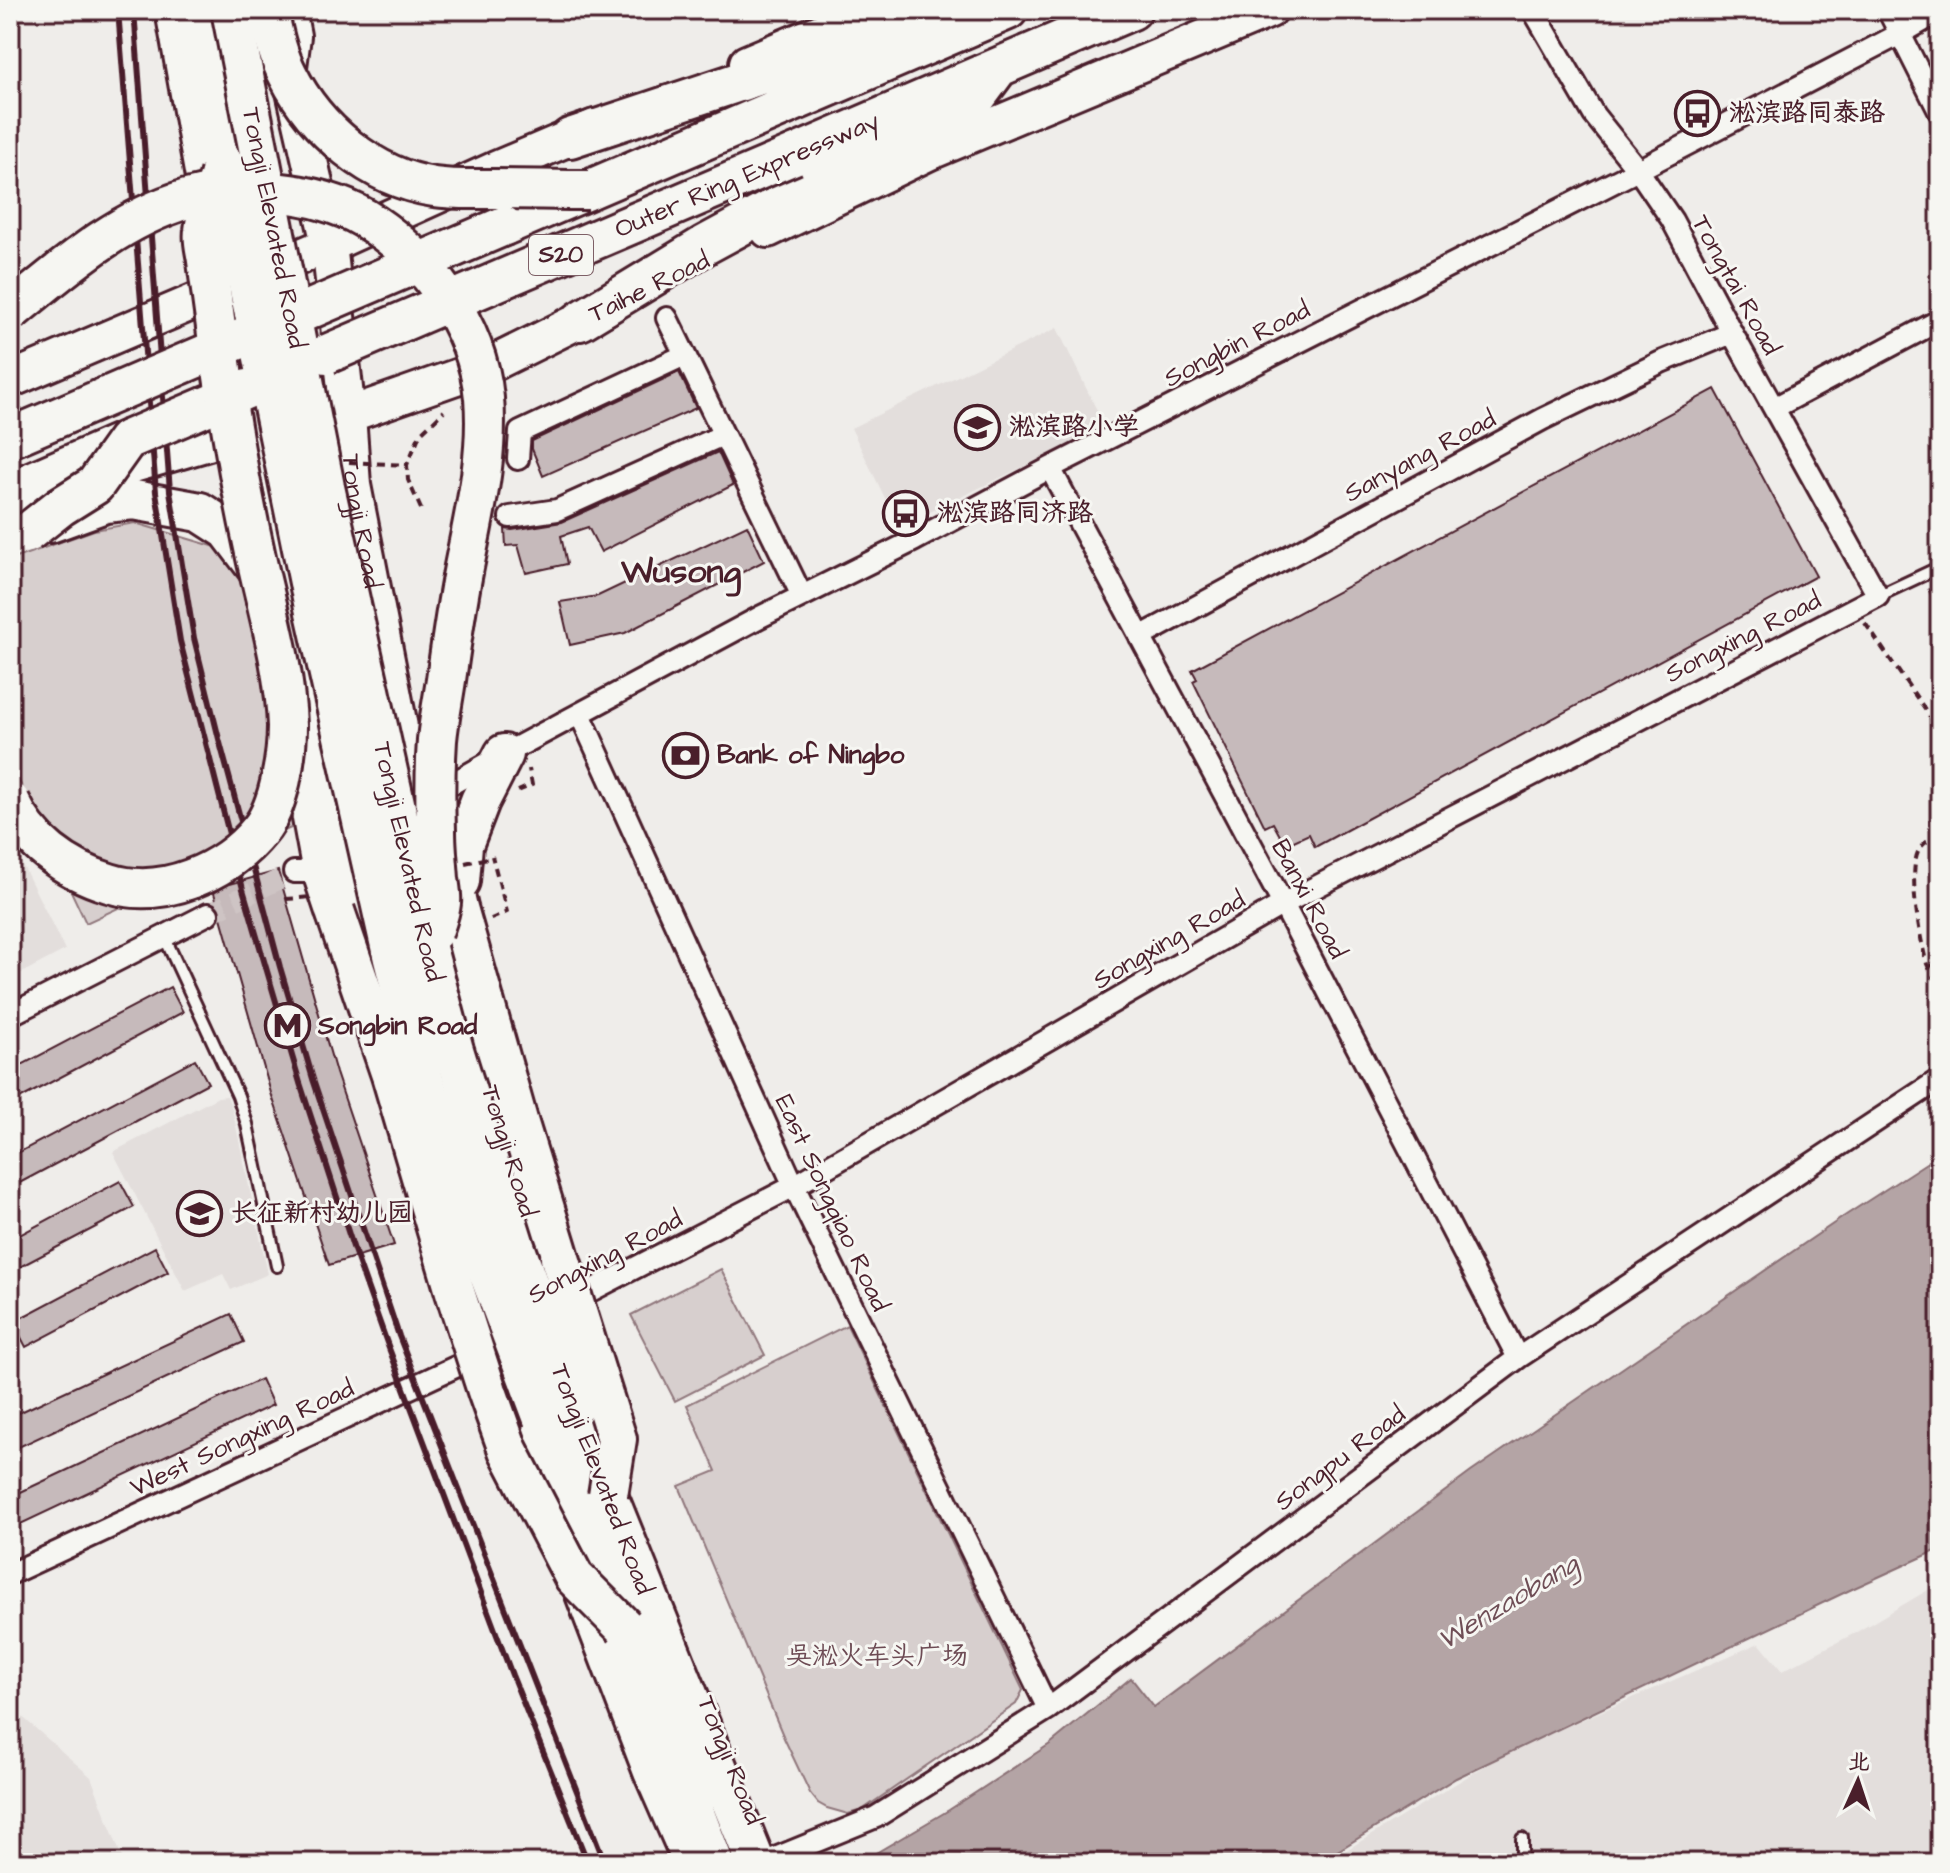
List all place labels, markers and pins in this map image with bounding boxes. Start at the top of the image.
bus stop icon: 淞滨路同泰路 [1674,89,1722,137]
place label: 淞滨路同泰路 [1729,95,1885,131]
school or university icon: 淞滨路小学 [954,403,1002,451]
place label: 淞滨路小学 [1009,409,1139,445]
bus stop icon: 淞滨路同济路 [882,489,930,537]
place label: 淞滨路同济路 [937,495,1093,531]
bank icon: Bank of Ningbo [662,731,710,779]
place label: Bank of Ningbo [717,737,905,776]
metro station icon: Songbin Road [263,1002,311,1050]
place label: Songbin Road [317,1008,478,1047]
school or university icon: 长征新村幼儿园 [176,1189,224,1237]
place label: 长征新村幼儿园 [231,1195,413,1231]

